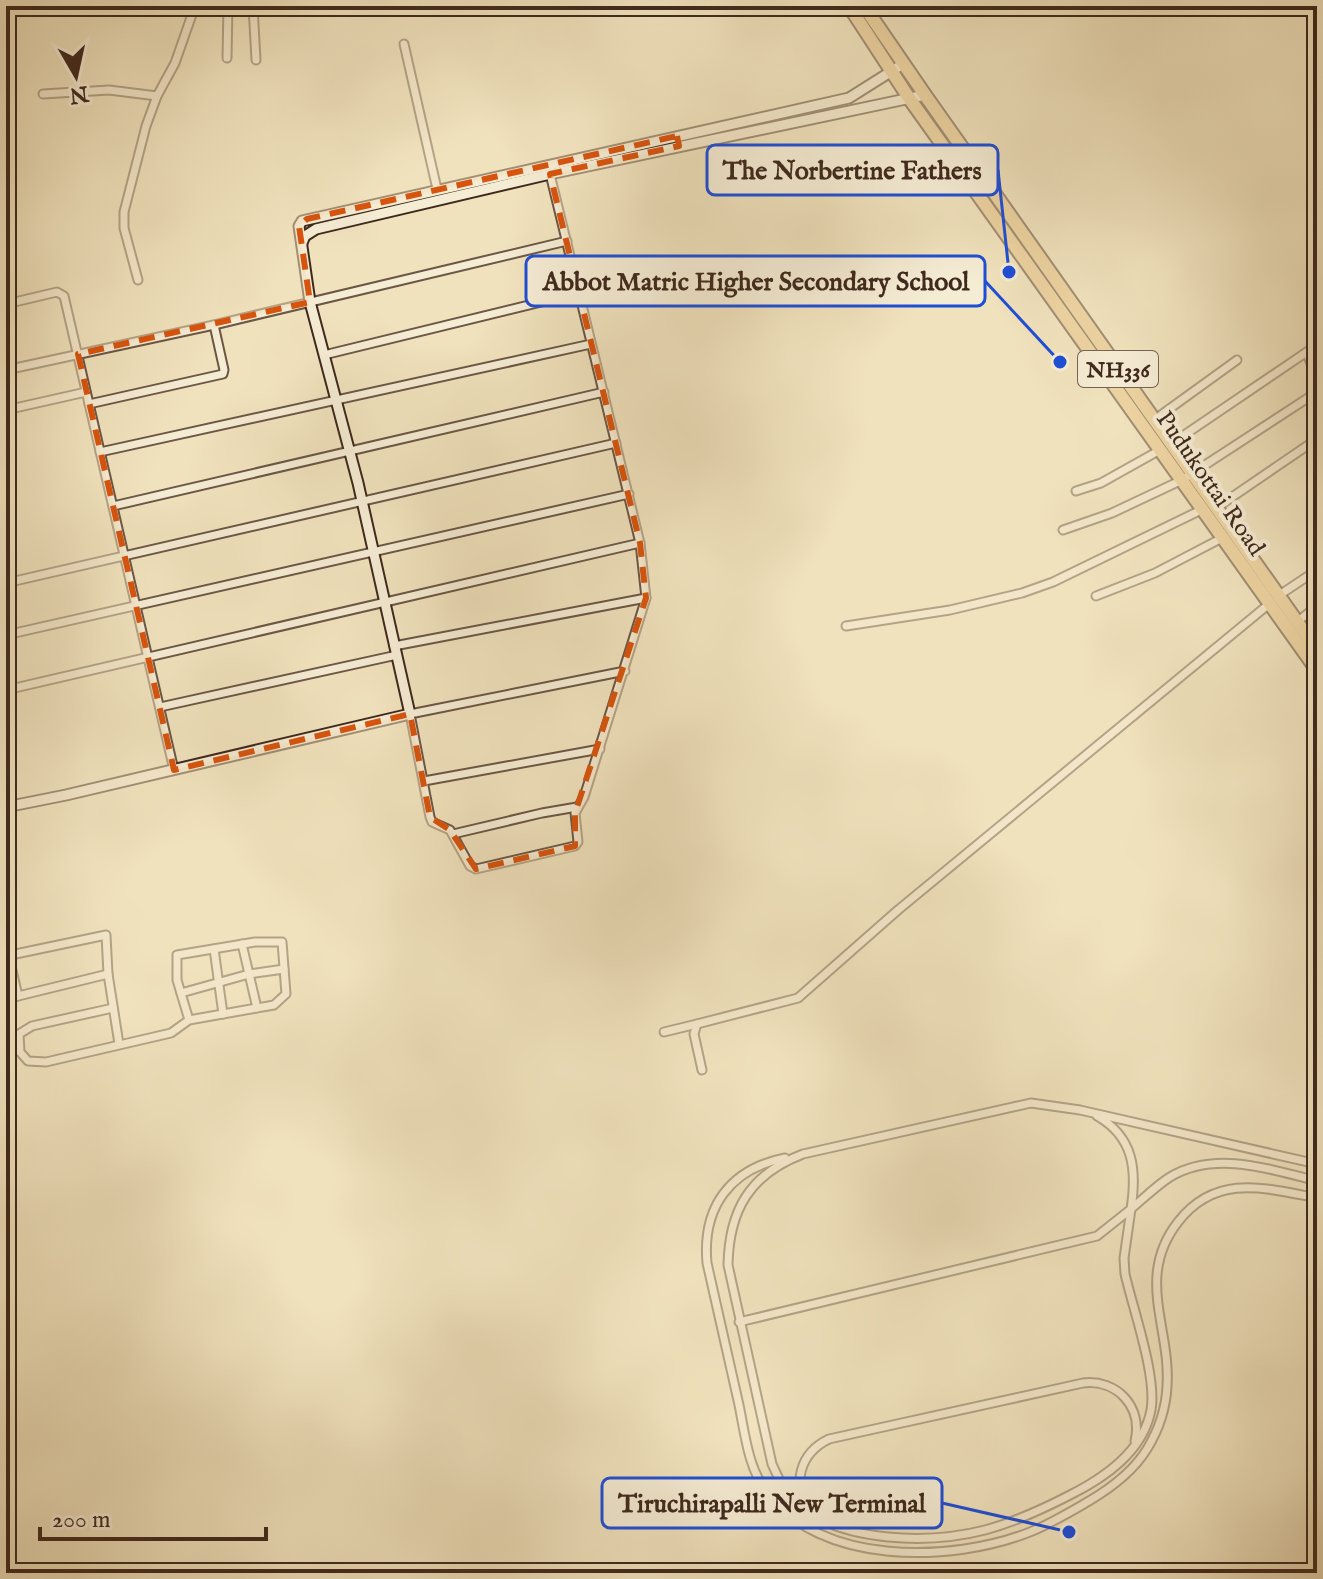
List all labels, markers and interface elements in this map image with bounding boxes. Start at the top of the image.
north arrow [36,36,116,116]
text: N [67,78,91,109]
callout: The Norbertine Fathers [707,145,998,195]
text: The Norbertine Fathers [721,155,982,188]
callout: Abbot Matric Higher Secondary School [526,256,985,306]
text: Abbot Matric Higher Secondary School [542,266,970,299]
road number: NH336 [1078,351,1158,387]
street label: Pudukottai Road [1148,405,1271,562]
callout: Tiruchirapalli New Terminal [602,1478,942,1528]
text: Tiruchirapalli New Terminal [617,1488,927,1521]
scale bar [40,1491,266,1541]
text: 200 m [52,1505,111,1536]

